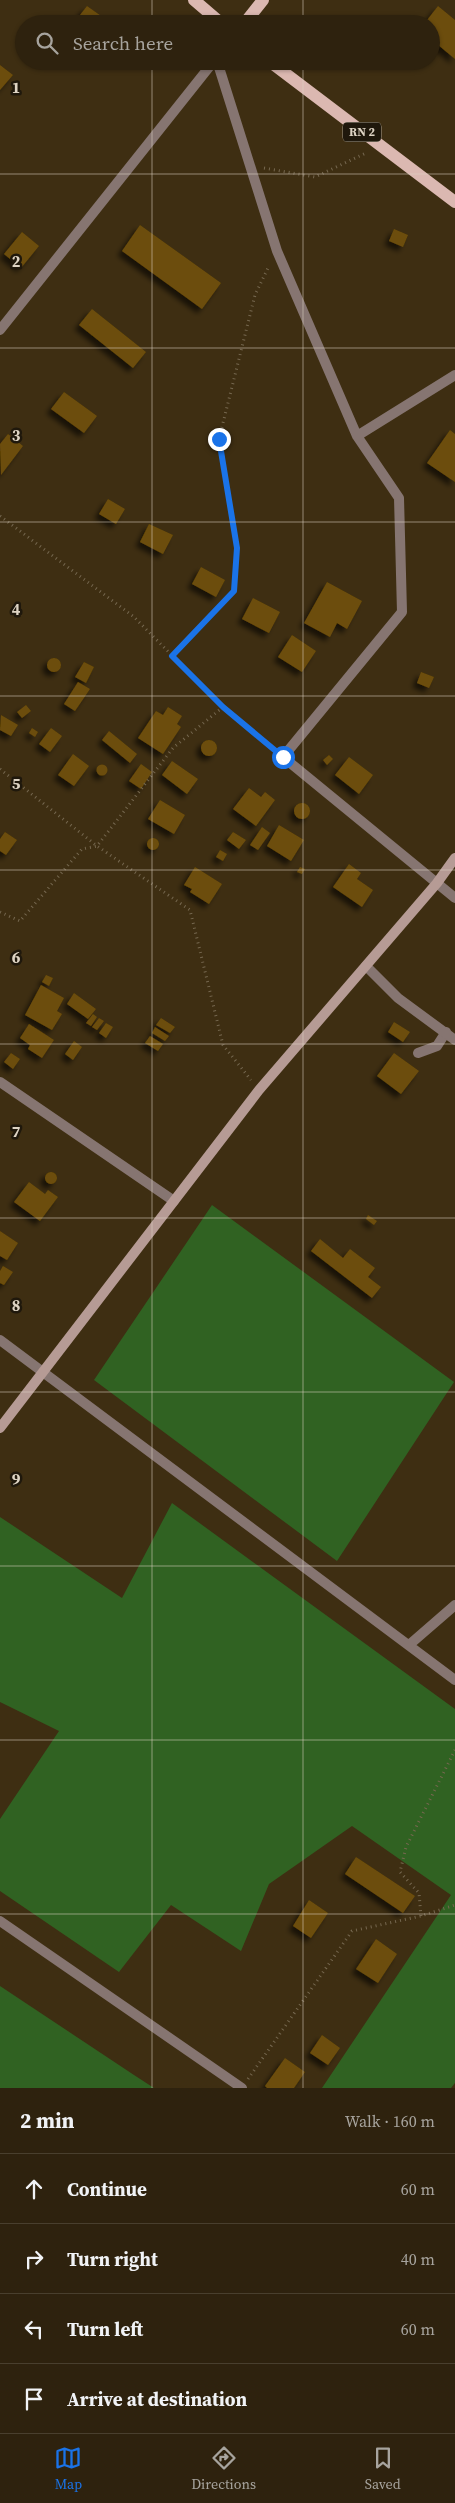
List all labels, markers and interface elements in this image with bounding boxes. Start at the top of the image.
search box [15,15,440,70]
icon: search [33,29,61,57]
text: Search here [73,30,173,56]
text: 1 [12,76,20,98]
road number: RN 2 [343,122,381,142]
text: 2 [12,250,21,272]
text: 3 [12,424,21,446]
route end [208,428,231,451]
text: 4 [12,598,21,620]
route start [272,746,295,769]
text: 5 [12,772,21,794]
text: 6 [12,946,21,968]
text: 7 [12,1120,21,1142]
text: 8 [12,1294,20,1316]
text: 9 [12,1468,21,1490]
text: 2 min [20,2106,75,2135]
text: Walk · 160 m [345,2110,435,2132]
icon: ahead [20,2175,48,2203]
text: Continue [67,2176,147,2202]
text: 60 m [401,2178,435,2200]
icon: right [20,2245,48,2273]
text: Turn right [67,2246,158,2272]
text: 40 m [401,2248,435,2270]
icon: left [20,2315,48,2343]
text: Turn left [67,2316,143,2342]
text: 60 m [401,2318,435,2340]
icon: arrive [20,2385,48,2413]
text: Arrive at destination [67,2386,247,2412]
tab: Map [54,2444,82,2494]
tab: Directions [191,2444,256,2494]
tab: Saved [365,2444,401,2494]

